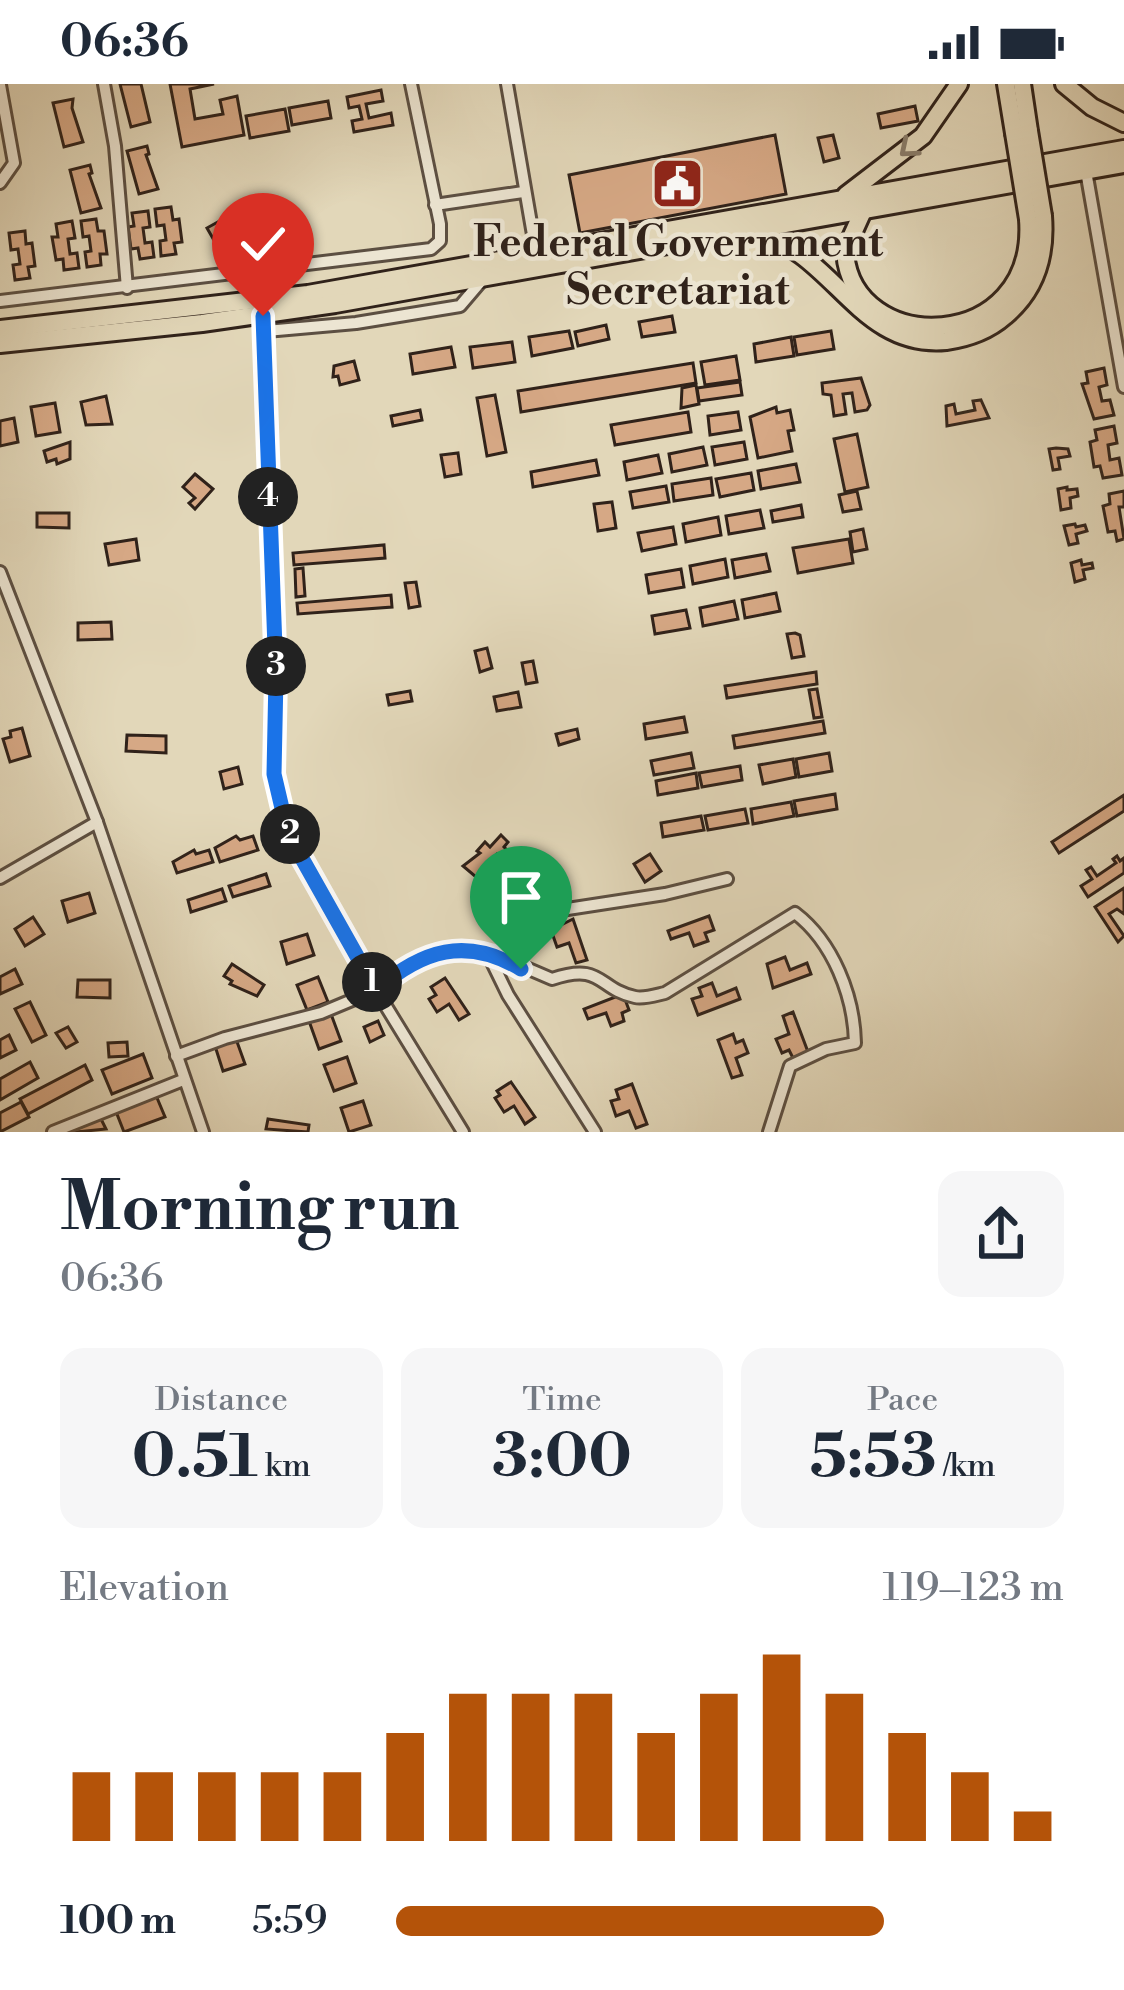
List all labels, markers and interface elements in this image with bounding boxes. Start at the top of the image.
text: 06:36 [60,14,189,71]
one-way arrow [900,134,922,156]
public building icon: Federal Government Secretariat [650,156,706,212]
pin [212,193,314,316]
icon: check [230,211,296,277]
place label: Federal Government Secretariat [473,217,884,318]
pin: 4 [238,467,298,527]
text: 4 [257,476,279,517]
pin: 3 [246,636,306,696]
text: 3 [266,645,286,686]
pin: 2 [260,804,320,864]
text: 2 [280,813,300,854]
pin [470,846,572,969]
icon: arrive [488,864,554,930]
pin: 1 [342,952,402,1012]
text: 1 [364,961,380,1002]
text: Morning run [60,1168,459,1251]
button: share [938,1171,1064,1297]
text: 06:36 [60,1255,163,1304]
text: Distance [155,1380,288,1421]
text: Time [522,1380,602,1421]
text: Pace [867,1380,938,1421]
text: 0.51 [132,1421,258,1496]
text: 3:00 [492,1421,632,1496]
text: 5:53 [810,1421,937,1496]
text: km [258,1446,311,1487]
text: /km [937,1446,996,1487]
text: Elevation [60,1564,229,1613]
text: 119–123 m [882,1564,1064,1613]
text: 100 m [60,1897,176,1946]
text: 5:59 [252,1897,327,1946]

